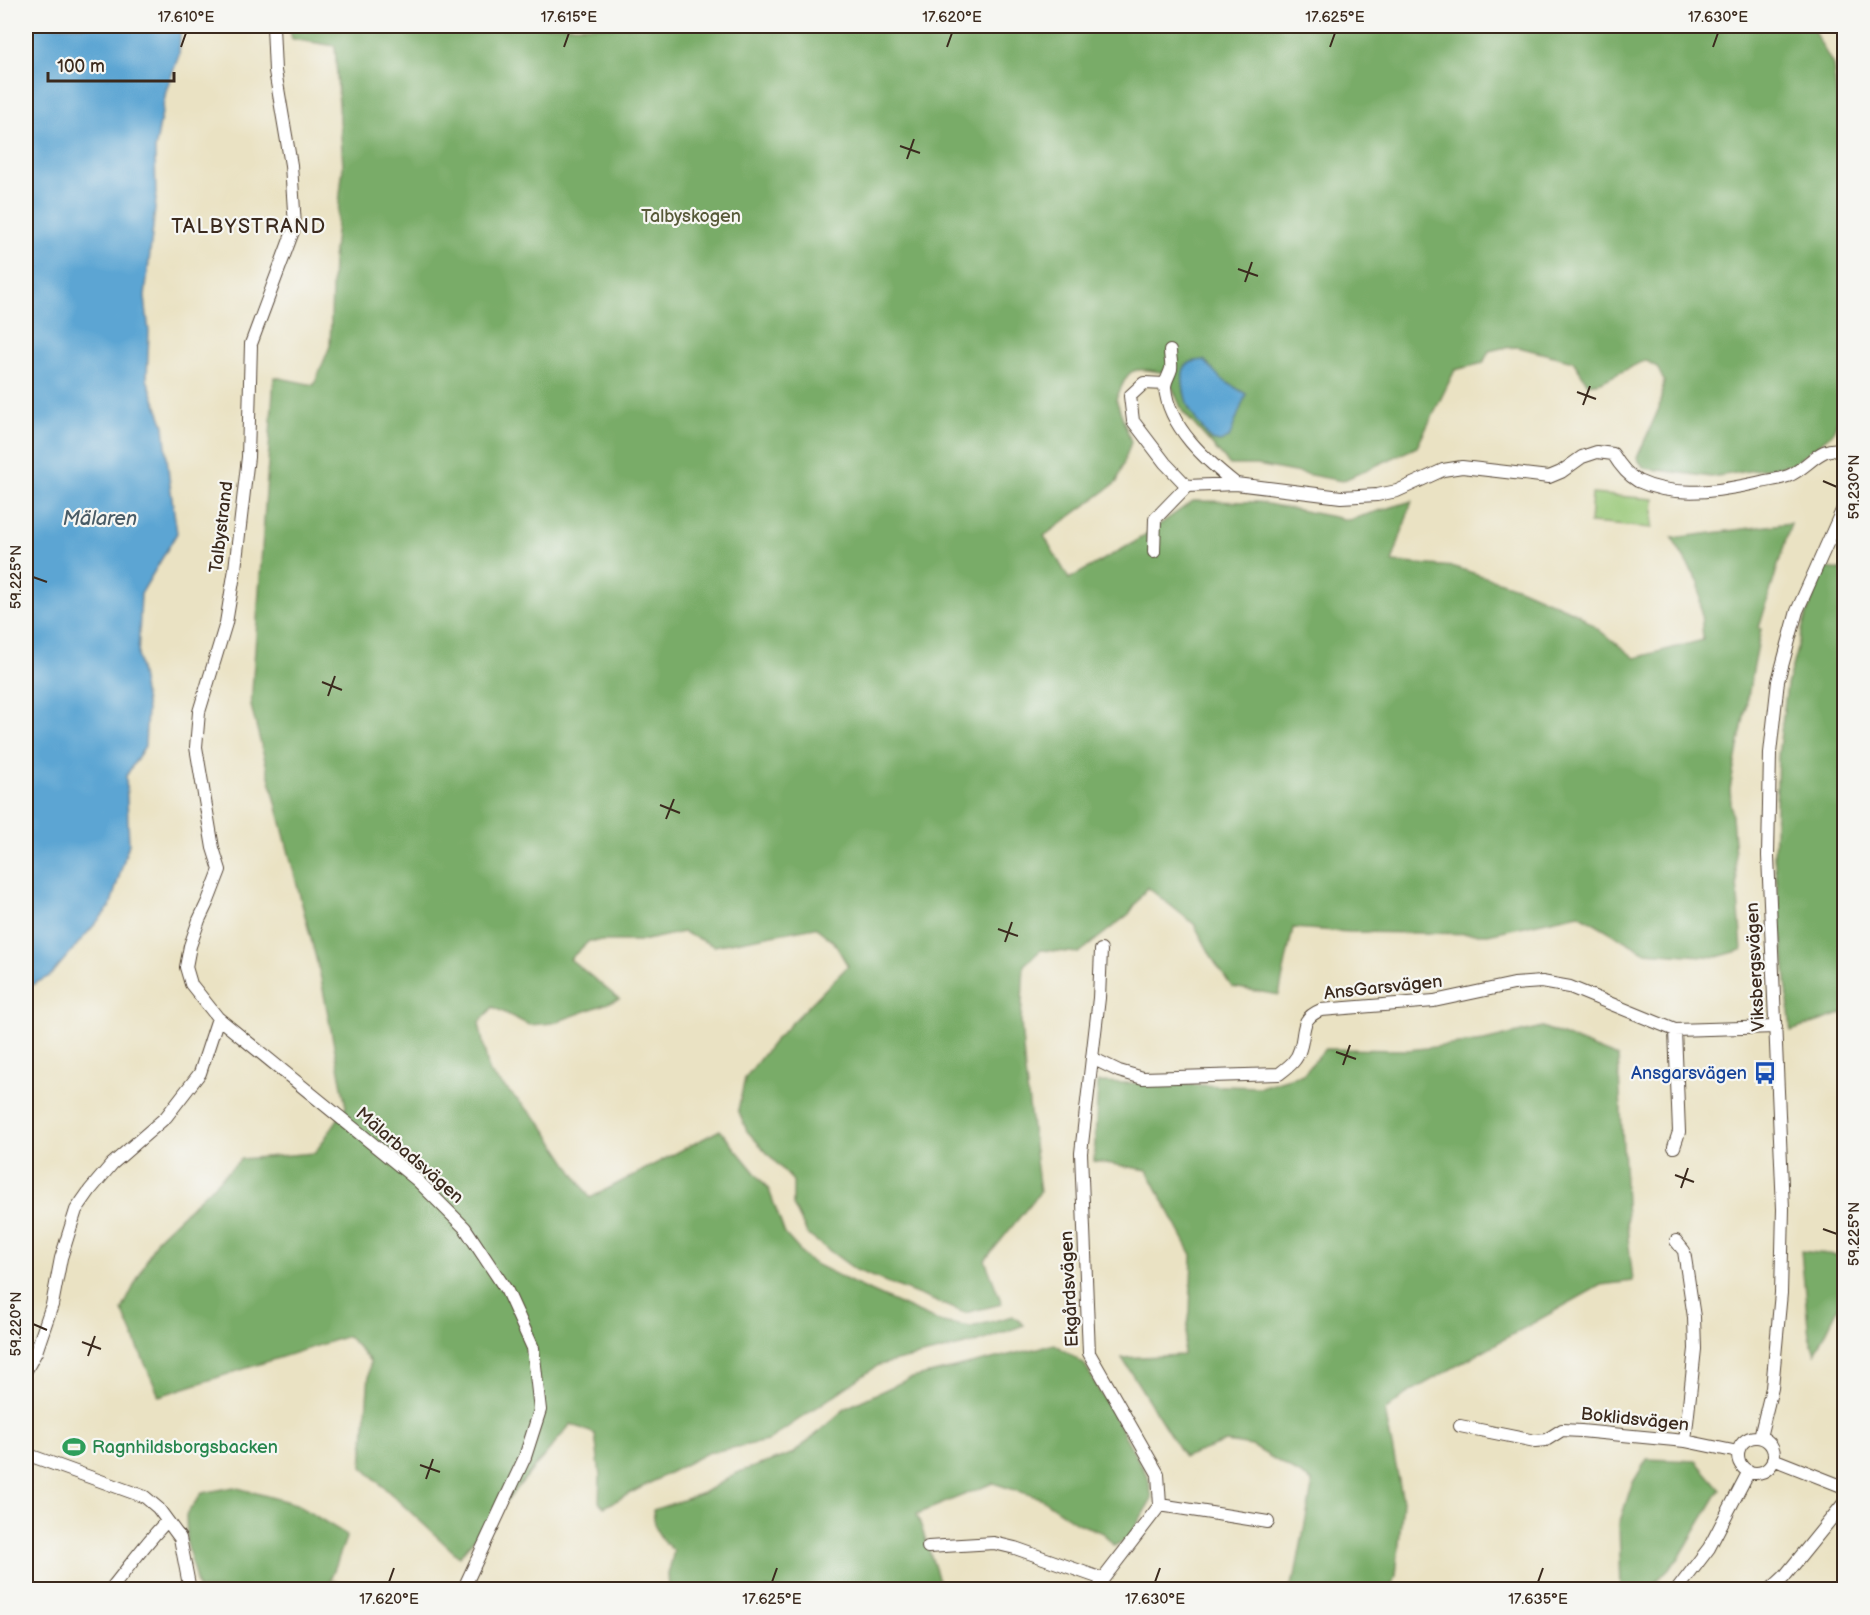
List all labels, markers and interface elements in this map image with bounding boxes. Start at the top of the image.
text: 17.610°E [158,8,214,27]
text: 17.615°E [541,8,597,27]
text: 17.620°E [922,8,982,27]
text: 17.625°E [1305,8,1365,27]
text: 17.630°E [1688,8,1748,27]
scale bar [48,45,174,83]
text: 100 m [57,56,105,77]
park label: Talbyskogen [641,206,741,227]
district label: TALBYSTRAND [171,215,327,239]
text: 59.230°N [1845,455,1864,519]
street label: Talbystrand [205,480,238,574]
water label: Mälaren [63,507,137,531]
text: 59.225°N [7,545,26,609]
street label: Viksbergsvägen [1742,902,1769,1032]
street label: AnsGarsvägen [1323,971,1443,1004]
bus stop icon: Ansgarsvägen [1752,1060,1778,1086]
place label: Ansgarsvägen [1631,1063,1747,1084]
street label: Mälarbadsvägen [352,1103,468,1208]
text: 59.225°N [1845,1202,1864,1266]
street label: Ekgårdsvägen [1056,1230,1083,1348]
text: 59.220°N [7,1292,26,1356]
street label: Boklidsvägen [1580,1403,1690,1436]
sports icon: Ragnhildsborgsbacken [61,1434,87,1460]
place label: Ragnhildsborgsbacken [92,1437,278,1458]
text: 17.620°E [359,1590,419,1609]
text: 17.625°E [742,1590,802,1609]
text: 17.630°E [1125,1590,1185,1609]
text: 17.635°E [1508,1590,1568,1609]

